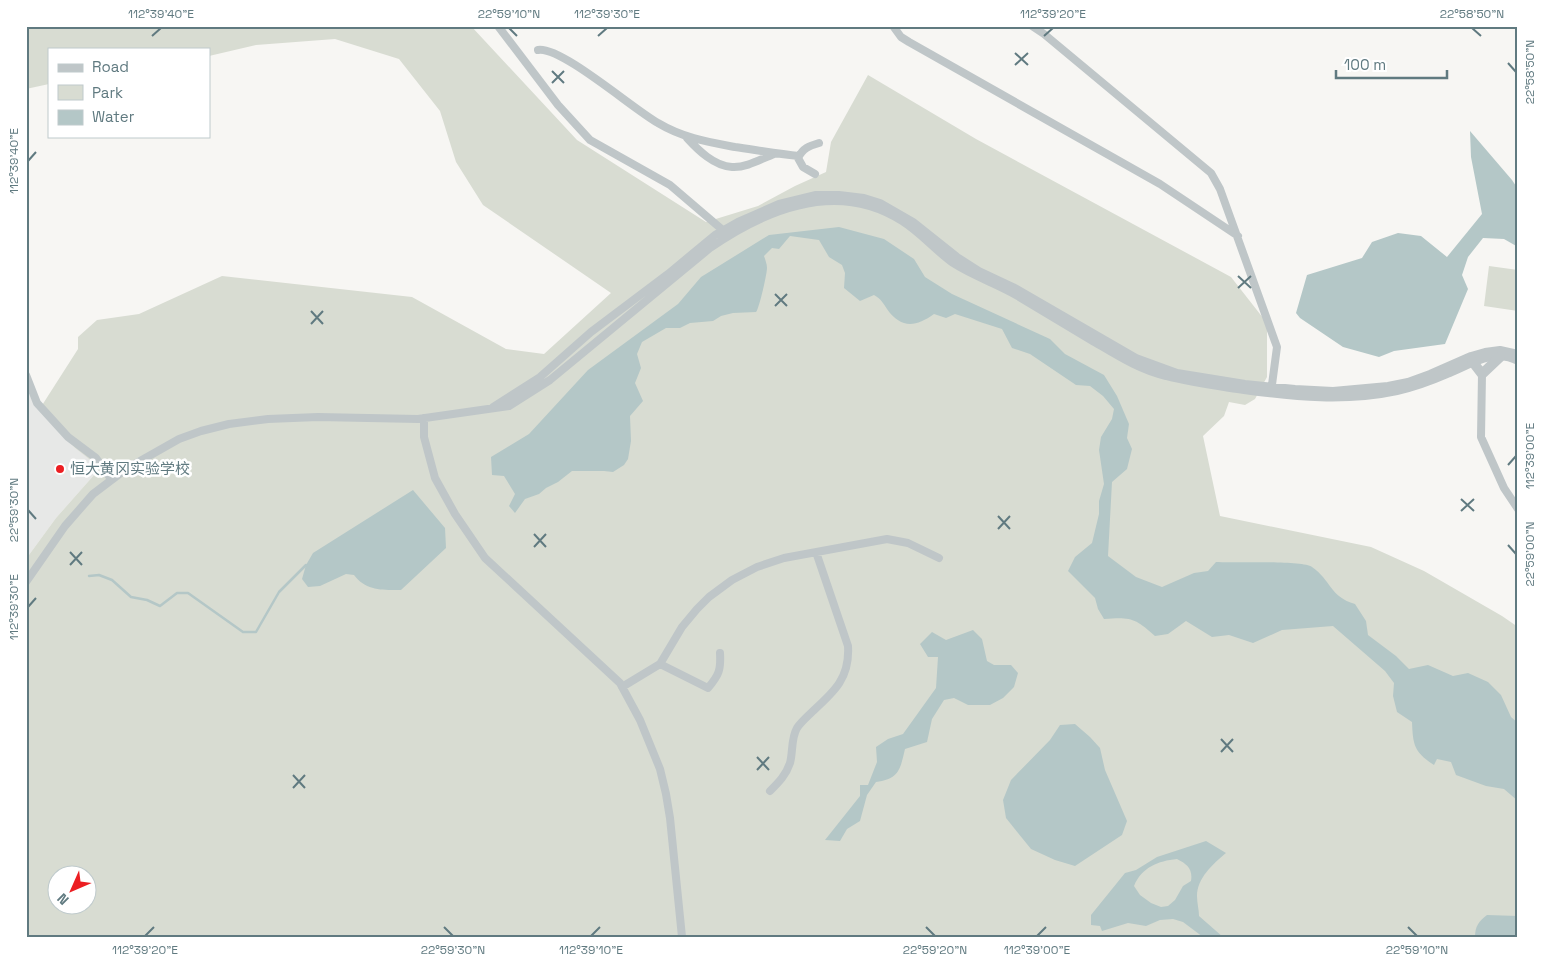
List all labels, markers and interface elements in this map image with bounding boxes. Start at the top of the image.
text: 112°39'40"E [128,6,194,22]
text: 22°59'10"N [478,6,540,22]
text: 112°39'30"E [574,6,640,22]
text: 112°39'20"E [1020,6,1086,22]
text: 22°58'50"N [1440,6,1504,22]
text: 22°58'50"N [1522,40,1538,104]
legend [48,48,210,138]
scale bar [1336,48,1448,80]
text: 100 m [1344,55,1386,74]
text: Road [92,57,129,76]
text: Park [92,83,123,102]
text: Water [92,107,135,126]
text: 112°39'40"E [6,128,22,194]
text: 112°39'00"E [1522,422,1538,489]
place label: 恒大黄冈实验学校 [70,459,190,478]
marker: 恒大黄冈实验学校 [54,463,66,475]
text: 22°59'30"N [6,478,22,542]
text: 22°59'00"N [1522,521,1538,587]
text: 112°39'30"E [6,574,22,640]
north arrow [48,866,98,916]
text: N [53,890,72,909]
text: 112°39'20"E [112,942,178,958]
text: 22°59'30"N [421,942,485,958]
text: 112°39'10"E [559,942,623,958]
text: 22°59'20"N [903,942,967,958]
text: 112°39'00"E [1004,942,1071,958]
text: 22°59'10"N [1386,942,1448,958]

